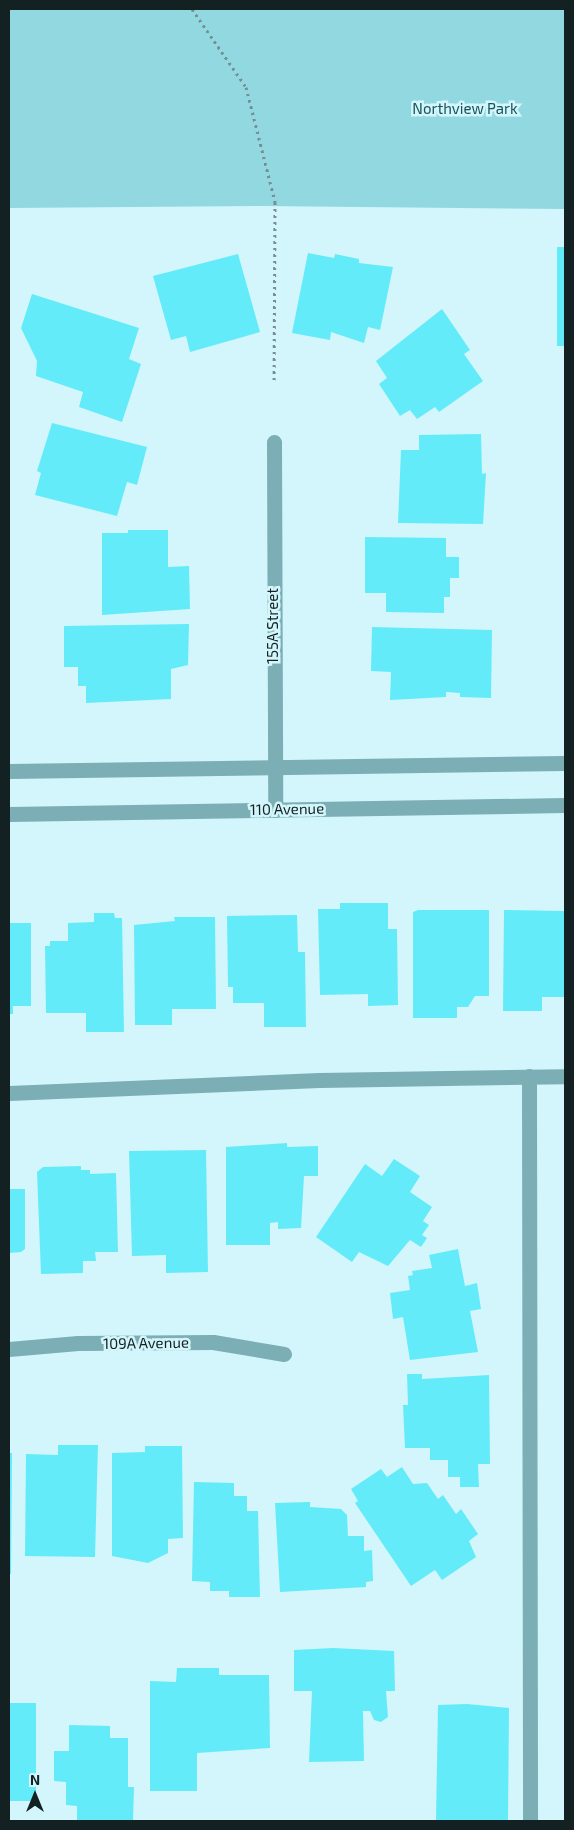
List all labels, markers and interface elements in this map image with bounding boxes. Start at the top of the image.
park label: Northview Park [412,100,518,118]
street label: 155A Street [264,588,282,664]
street label: 110 Avenue [250,799,324,819]
street label: 109A Avenue [103,1333,189,1353]
north arrow [10,1770,60,1820]
text: N [30,1771,40,1788]

